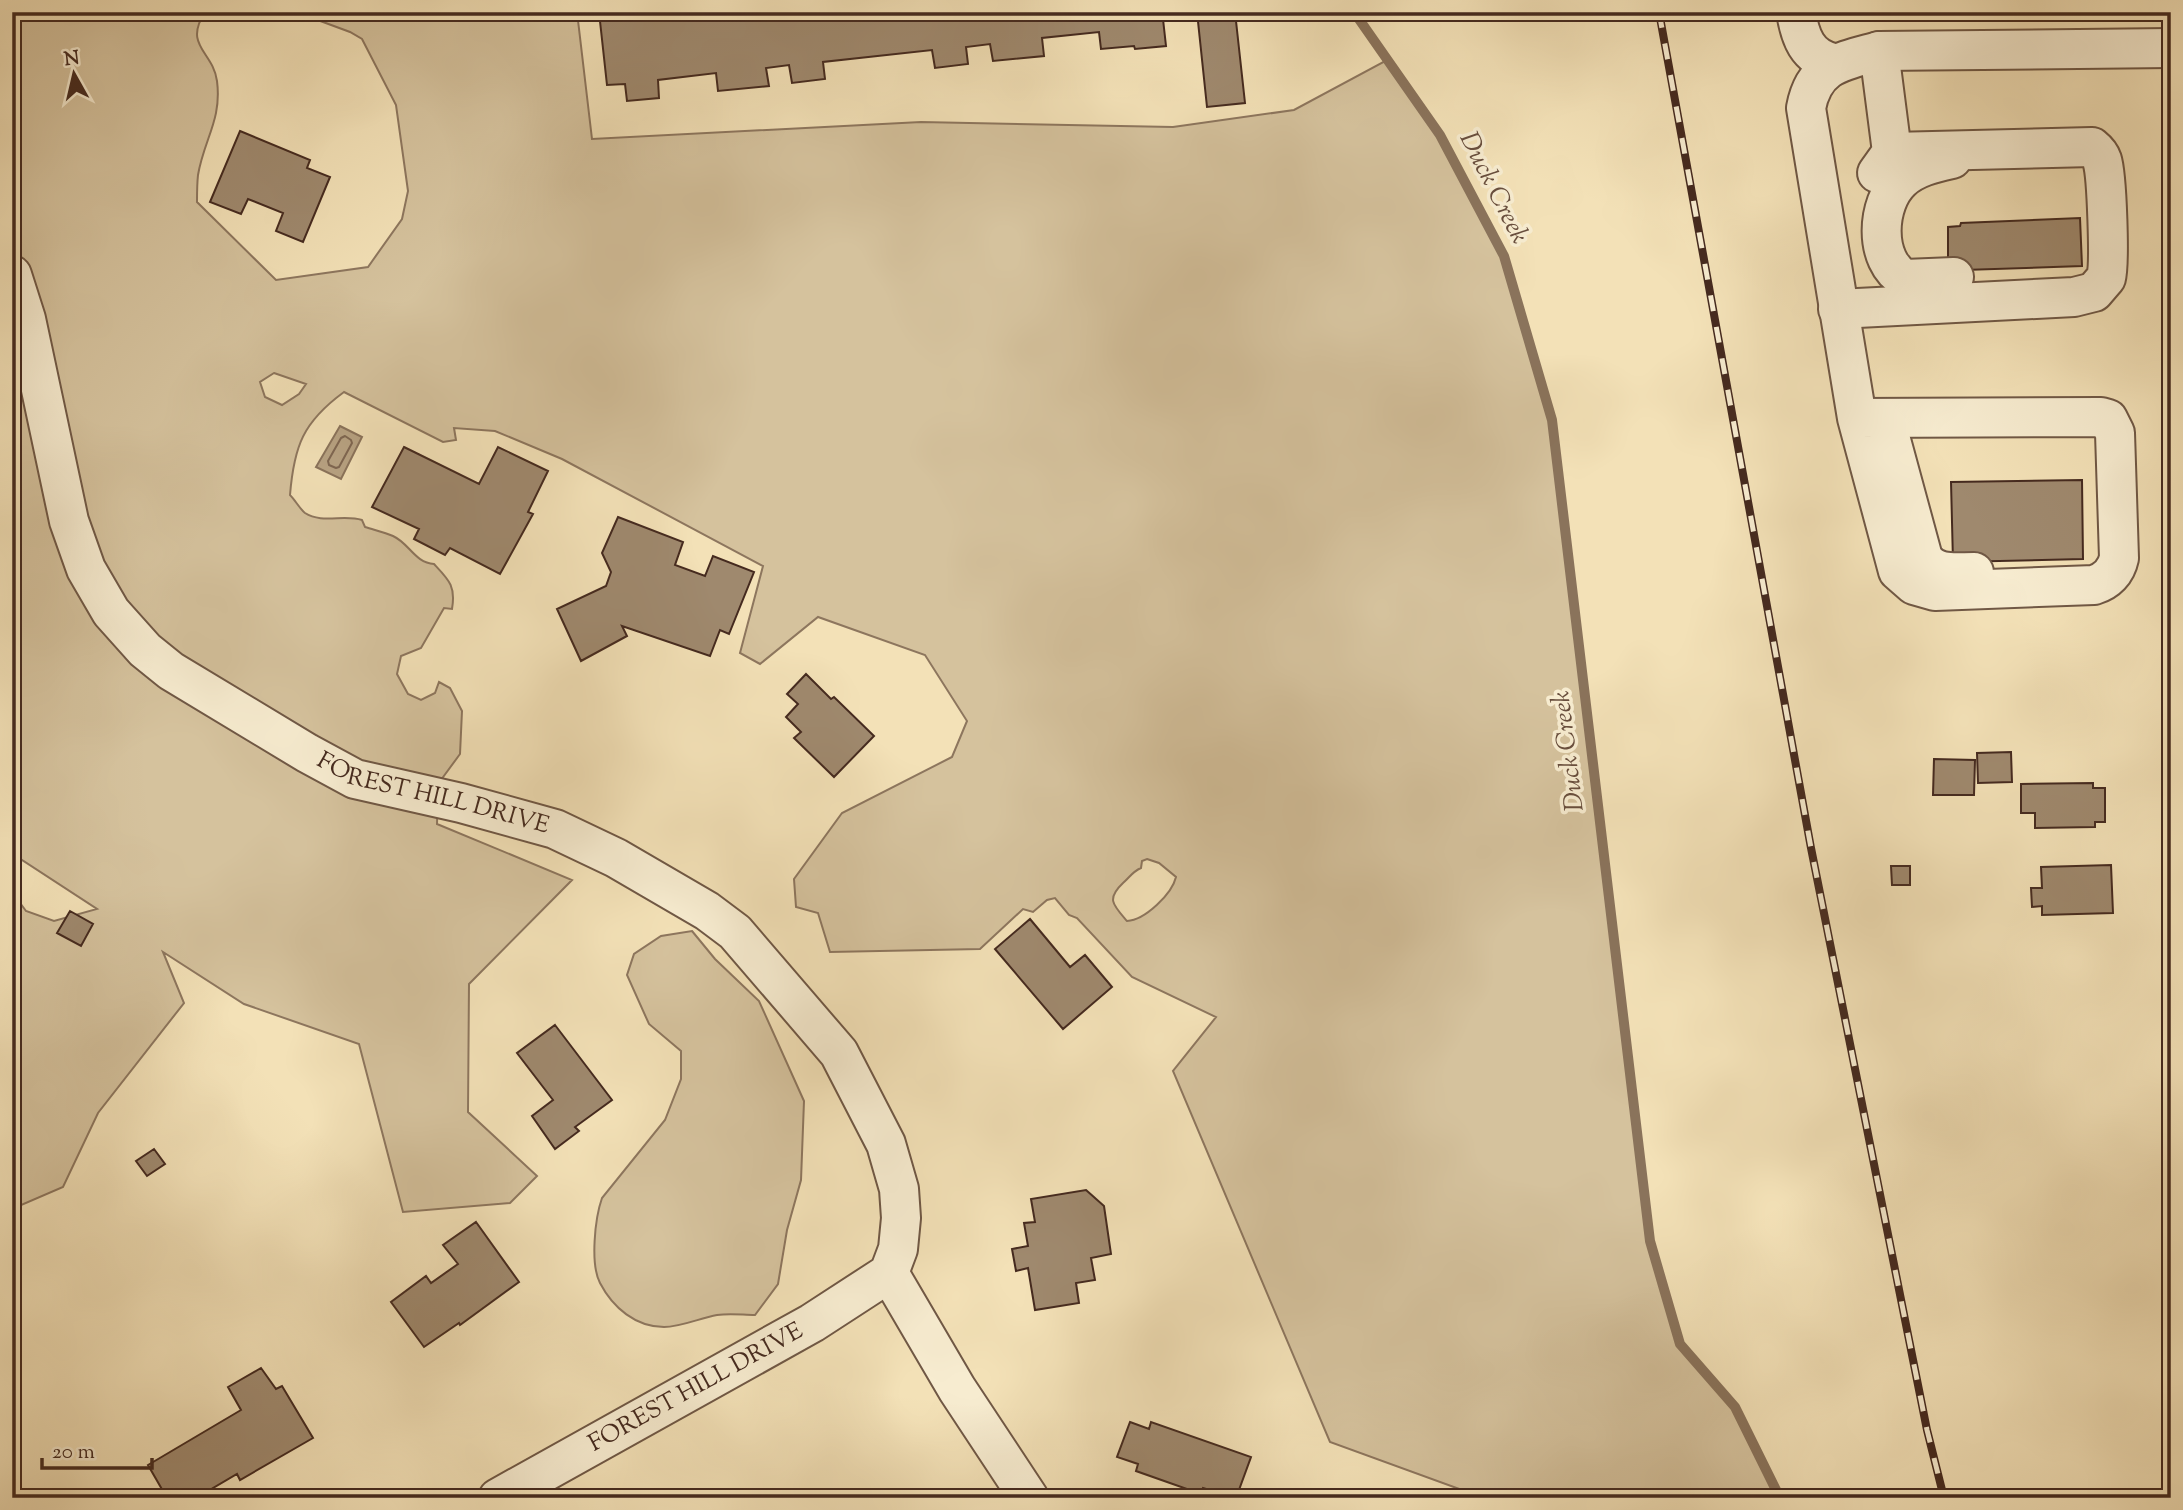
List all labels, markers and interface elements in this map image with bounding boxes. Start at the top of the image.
north arrow [38,38,108,108]
text: N [63,45,81,74]
water label: Duck Creek [1449,126,1537,251]
water label: Duck Creek [1543,688,1595,813]
street label: FOREST HILL DRIVE [310,744,553,844]
street label: FOREST HILL DRIVE [583,1315,810,1461]
scale bar [42,1426,152,1470]
text: 20 m [52,1438,95,1468]

